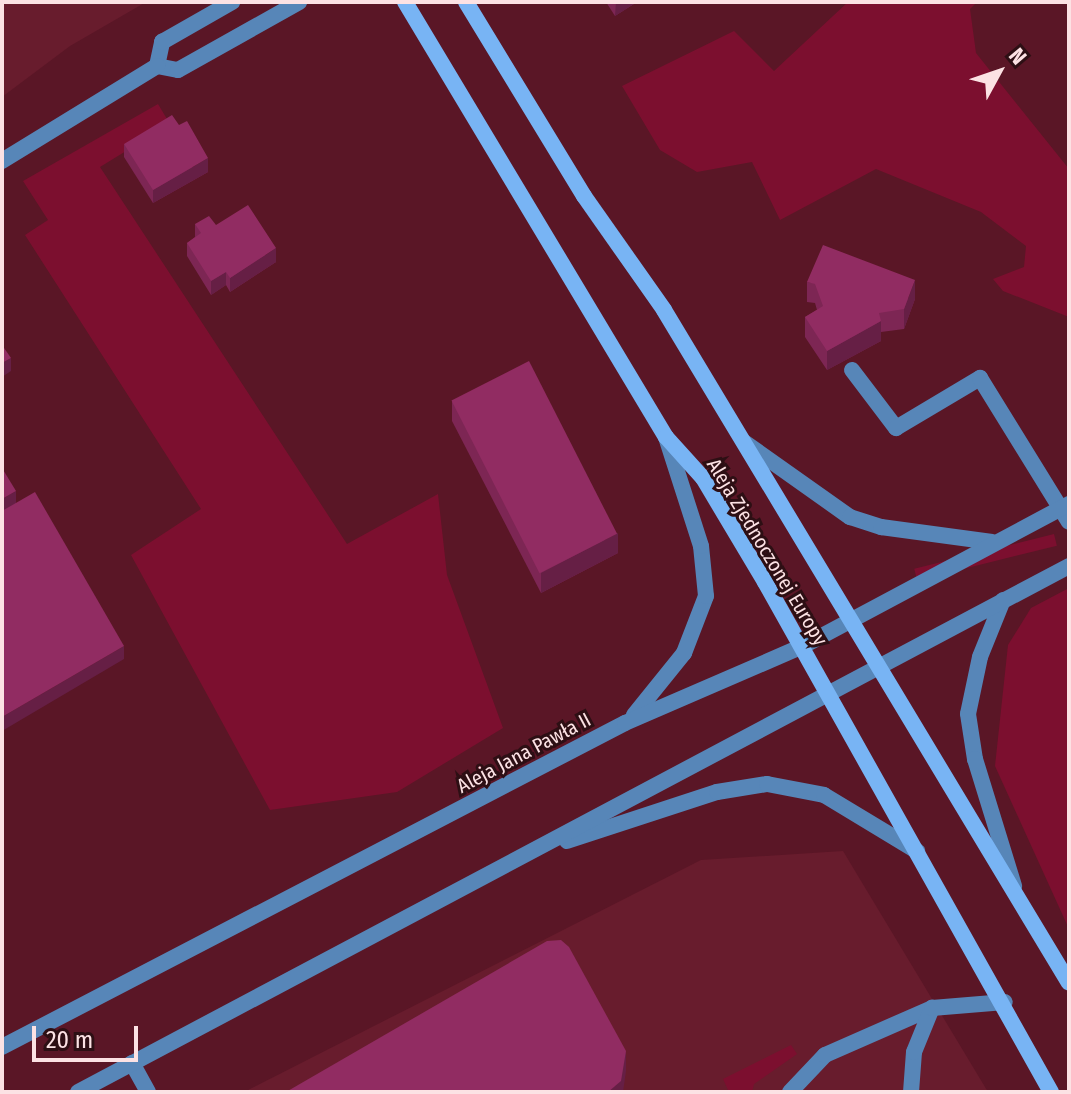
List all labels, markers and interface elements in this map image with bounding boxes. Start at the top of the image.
north arrow [959,32,1039,112]
text: N [1003,43,1032,70]
street label: Aleja Zjednoczonej Europy [702,454,832,650]
street label: Aleja Jana Pawła II [453,708,595,798]
scale bar [36,1010,142,1060]
text: 20 m [46,1026,93,1054]

